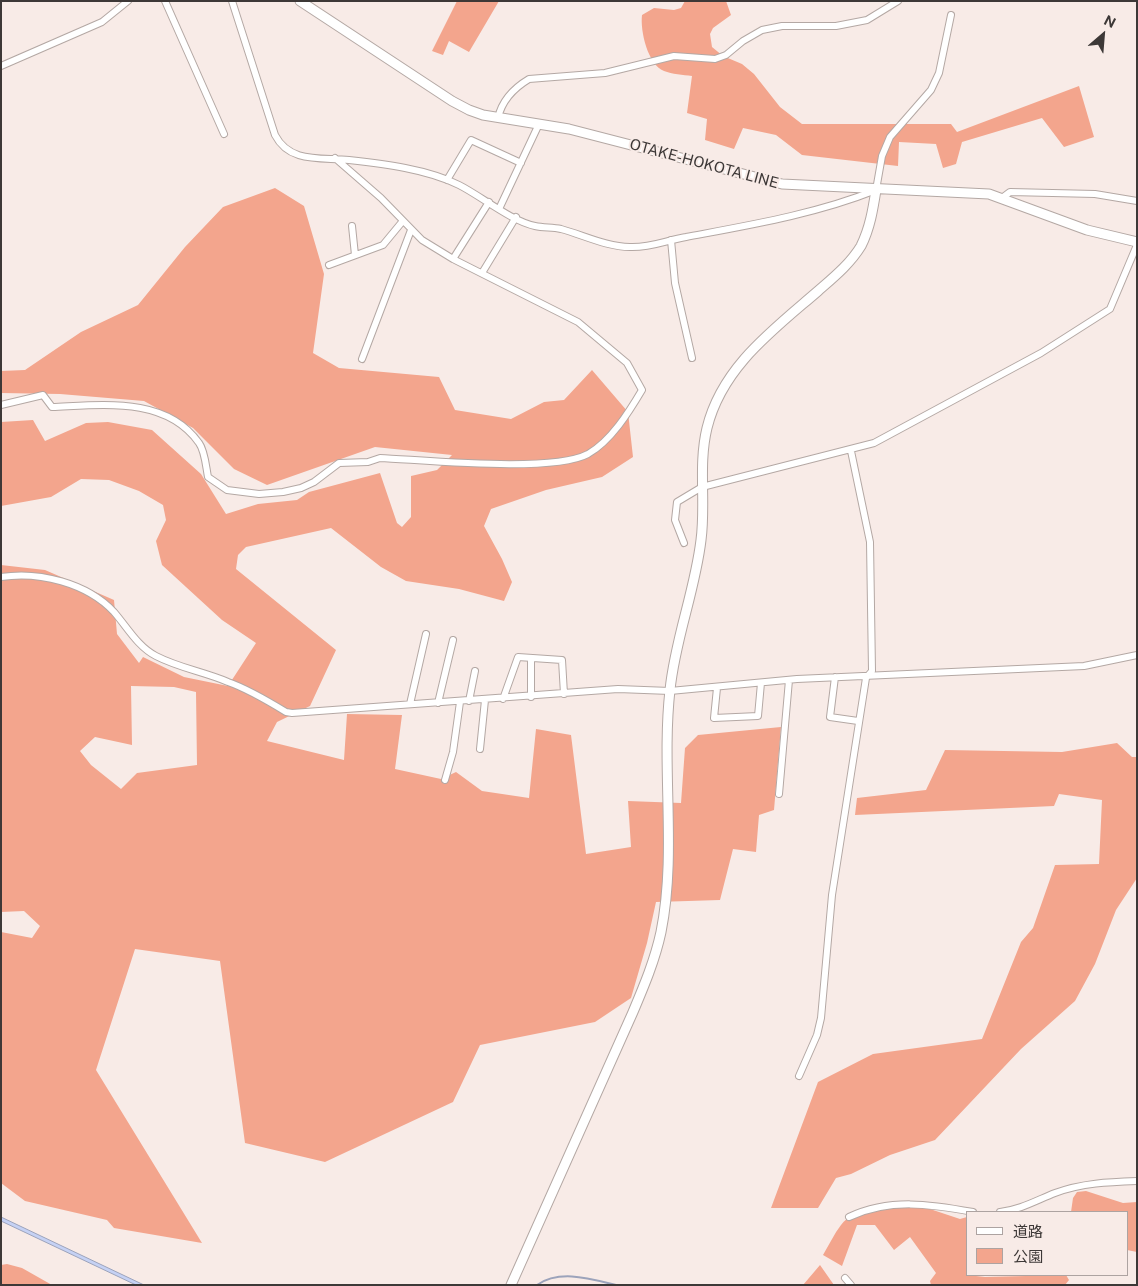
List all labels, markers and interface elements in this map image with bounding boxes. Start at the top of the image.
north arrow [1078,10,1128,60]
text: N [1101,12,1118,31]
street label: OTAKE-HOKOTA LINE [628,135,780,193]
legend [966,1211,1128,1276]
text: 道路 [1013,1223,1043,1240]
text: 公園 [1013,1248,1043,1265]

